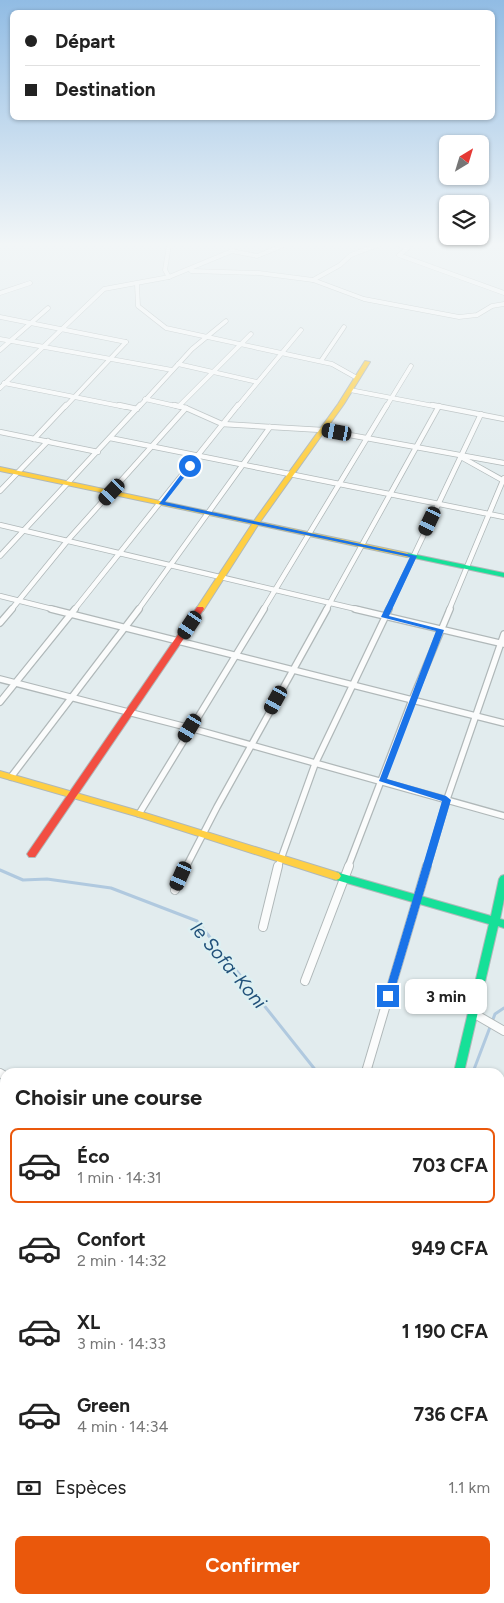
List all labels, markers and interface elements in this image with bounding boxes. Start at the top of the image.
text: Départ [55,30,115,53]
text: Destination [55,78,156,101]
north arrow [439,135,489,185]
map controls [439,135,489,245]
button: layers [439,195,489,245]
car [320,422,353,442]
route start [179,455,201,477]
car [96,476,127,508]
car [416,504,443,538]
car [175,608,204,642]
car [262,683,289,717]
car [175,711,204,745]
car [168,859,193,893]
water label: le Sofa-Koni [186,918,272,1014]
callout: 3 min [406,978,488,1014]
route end [377,985,399,1007]
text: 3 min [426,987,466,1006]
text: Choisir une course [15,1084,202,1111]
icon: car [17,1143,62,1188]
text: Éco [77,1145,110,1168]
text: 703 CFA [412,1154,488,1177]
text: 1 min · 14:31 [77,1168,162,1187]
icon: car [17,1226,62,1271]
text: Confort [77,1228,146,1251]
text: 949 CFA [412,1237,488,1260]
text: 2 min · 14:32 [77,1251,166,1270]
icon: car [17,1309,62,1354]
text: XL [77,1311,100,1334]
text: 1 190 CFA [402,1320,488,1343]
text: 3 min · 14:33 [77,1334,166,1353]
icon: car [17,1392,62,1437]
text: Green [77,1394,130,1417]
text: 736 CFA [413,1403,488,1426]
text: 4 min · 14:34 [77,1417,168,1436]
icon: cash [15,1474,43,1502]
text: Espèces [55,1476,126,1499]
text: 1.1 km [448,1478,490,1497]
button: Confirmer [15,1536,490,1594]

